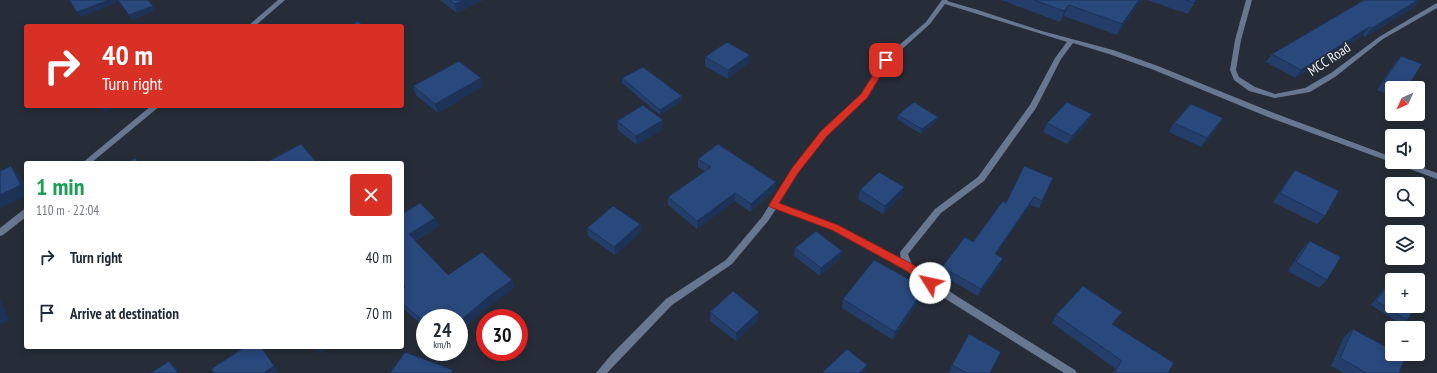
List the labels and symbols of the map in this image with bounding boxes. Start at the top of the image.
street label: MCC Road [1304,38,1354,80]
pin [869,43,903,77]
north arrow [1385,81,1425,121]
position arrow [909,262,951,304]
speed limit sign: 30 [476,309,528,361]

